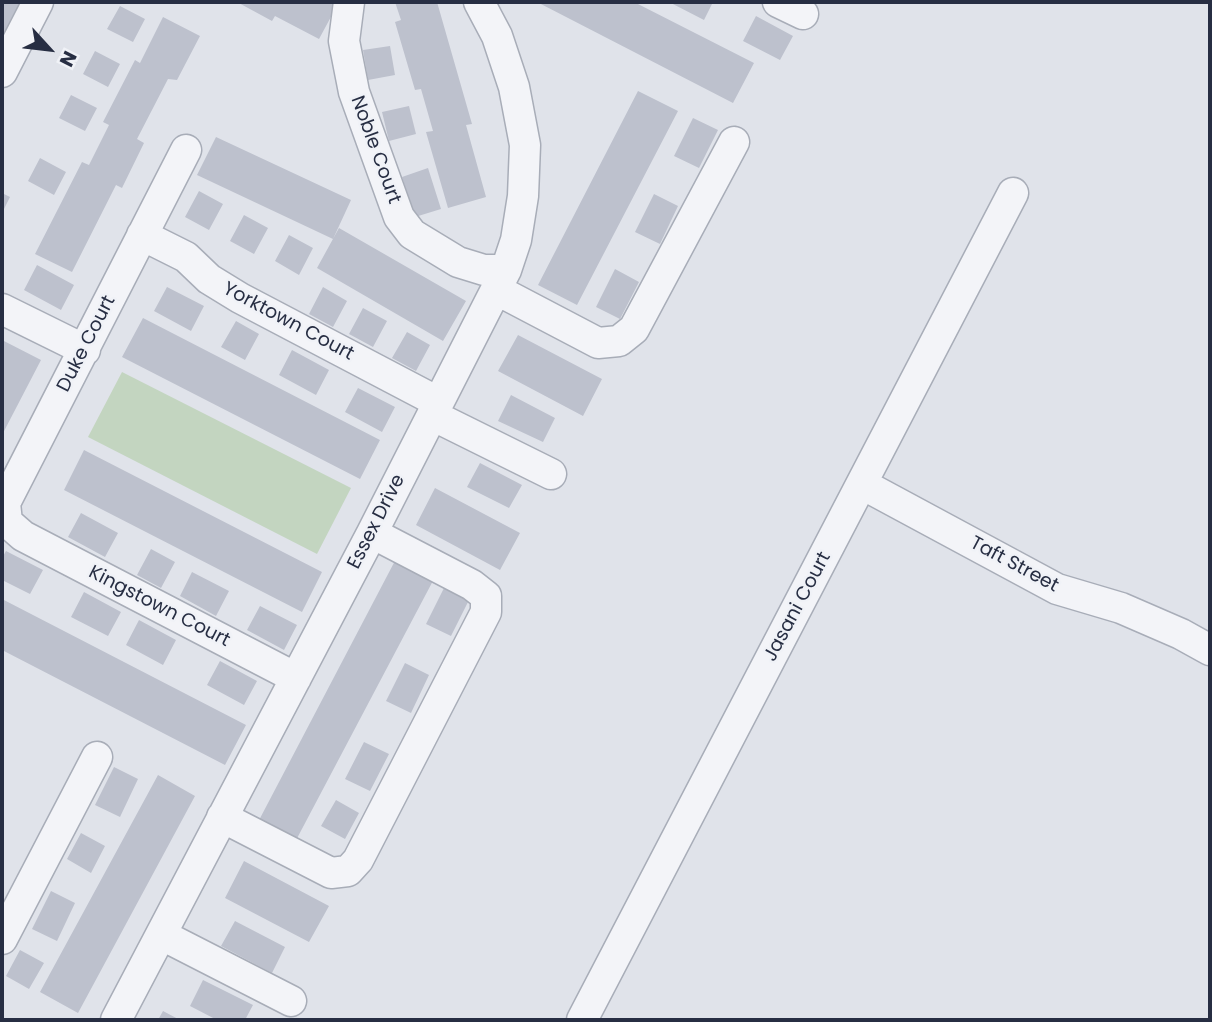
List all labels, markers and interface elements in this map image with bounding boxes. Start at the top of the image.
north arrow [14,14,84,84]
text: N [53,46,83,71]
street label: Noble Court [345,93,405,207]
street label: Yorktown Court [219,278,357,366]
street label: Duke Court [53,292,121,396]
street label: Essex Drive [343,471,411,573]
street label: Taft Street [966,532,1062,598]
street label: Jasani Court [760,548,836,666]
street label: Kingstown Court [84,561,234,653]

